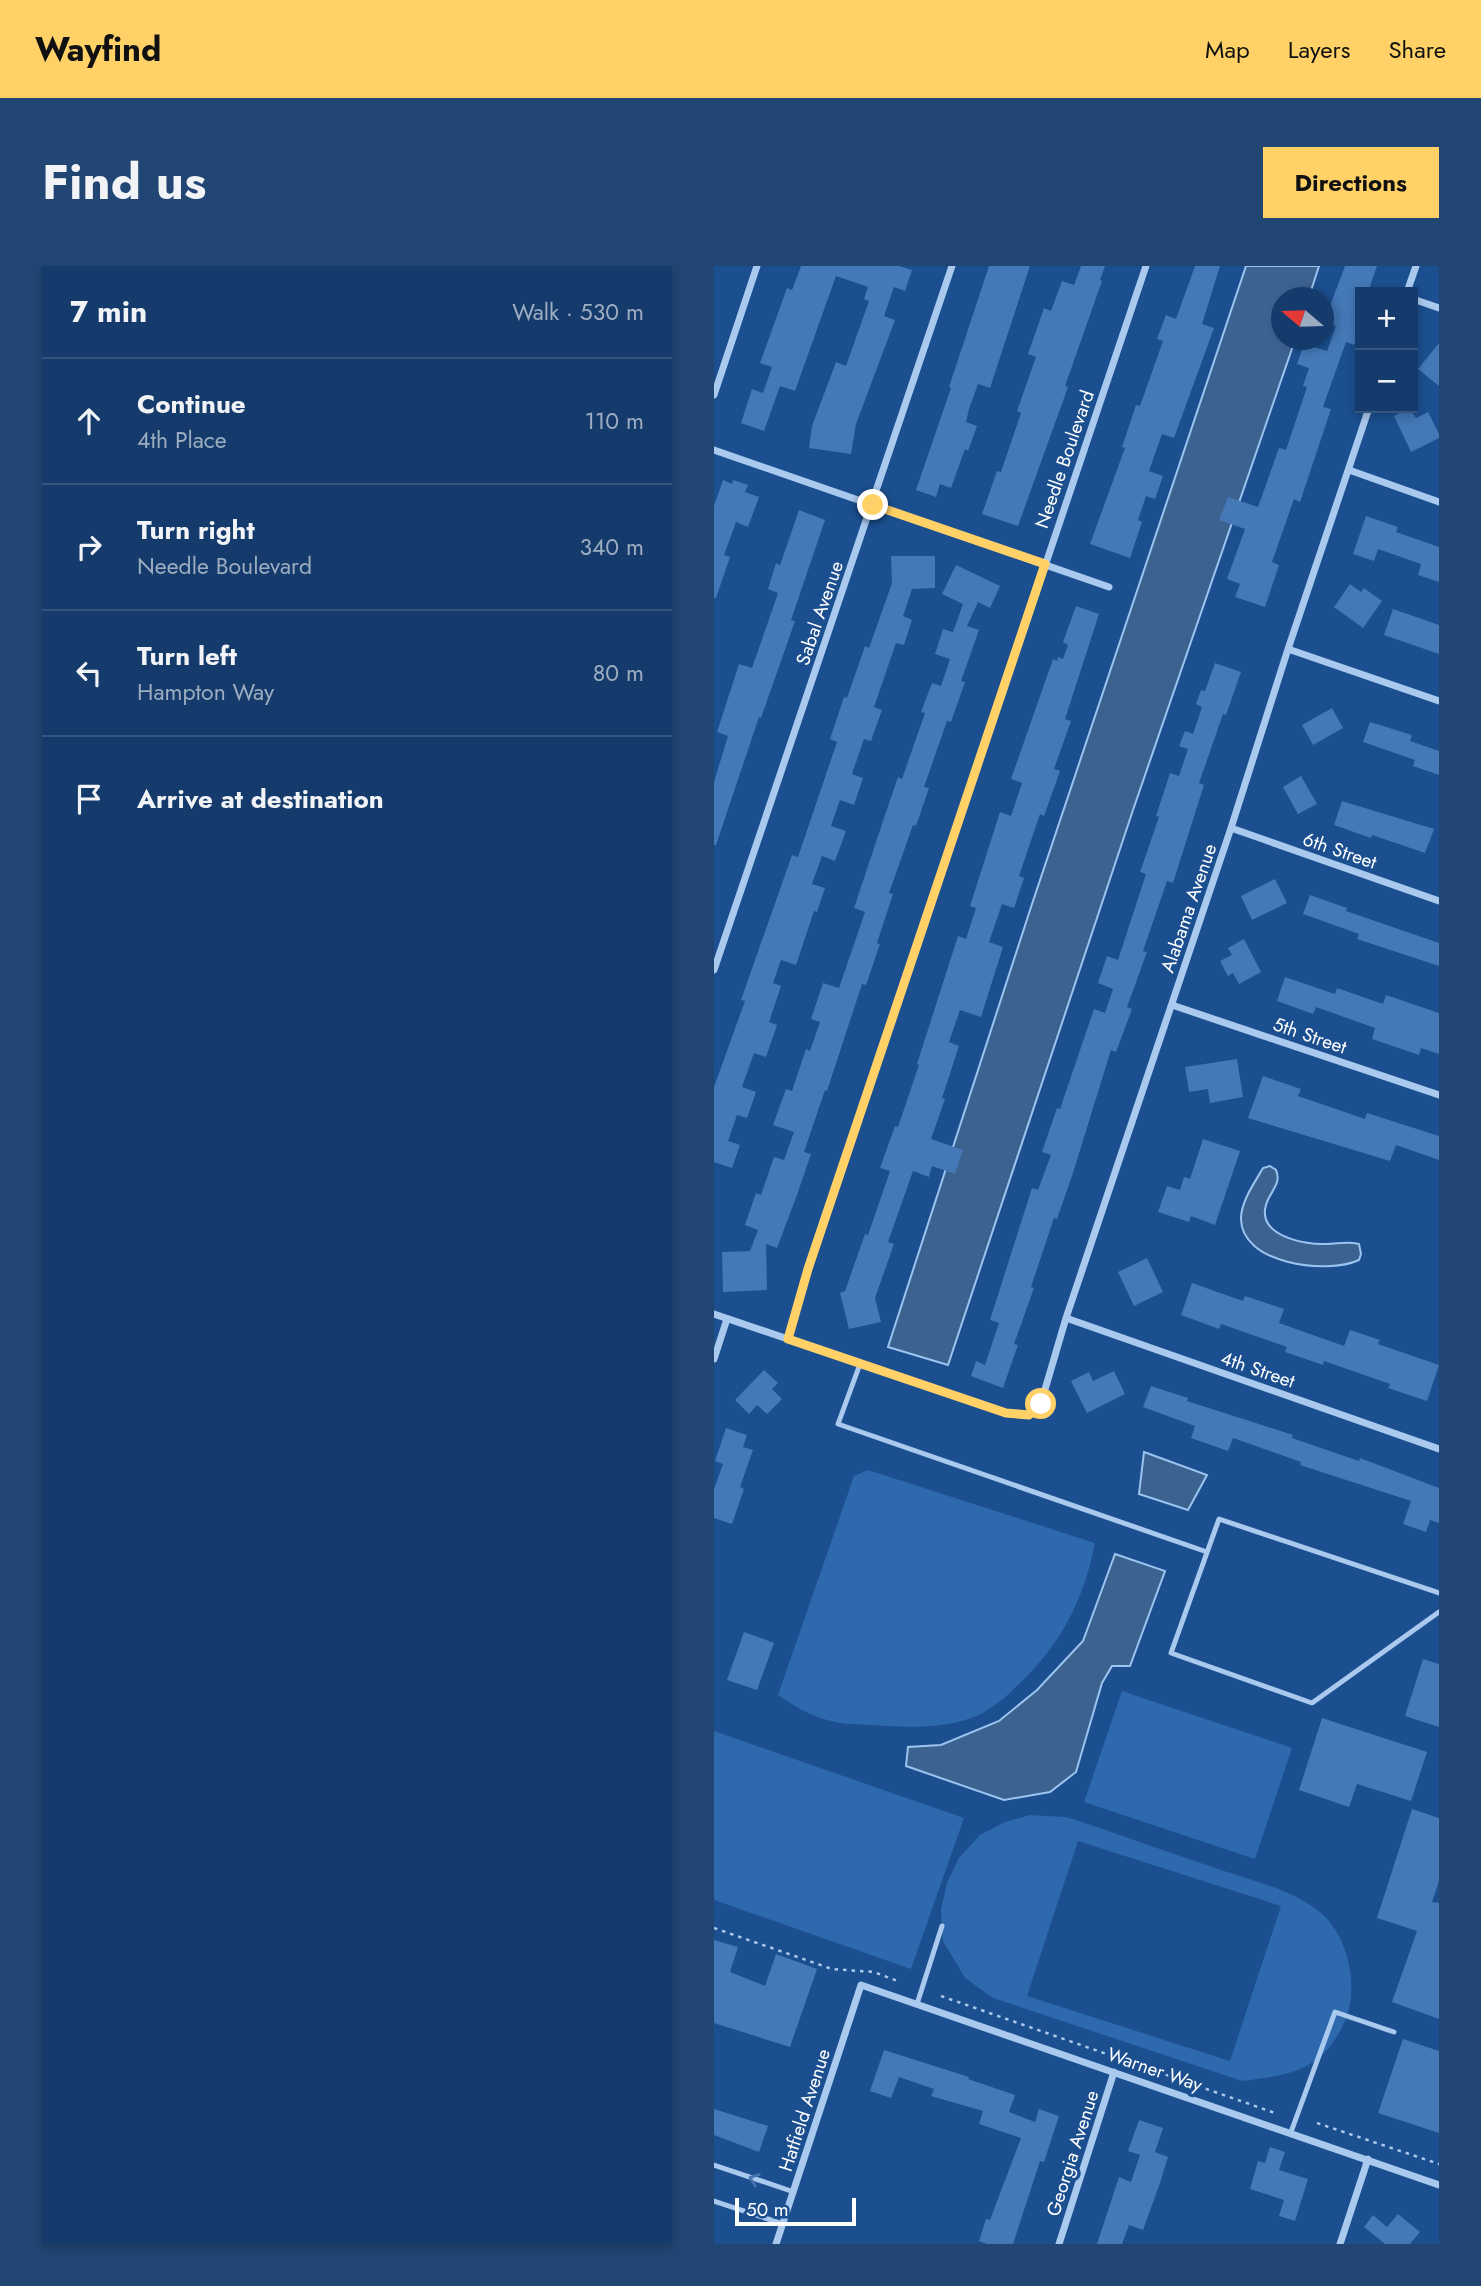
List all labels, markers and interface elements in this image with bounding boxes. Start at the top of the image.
text: Wayfind [35,26,161,73]
text: Map [1205,32,1250,67]
text: Layers [1288,32,1350,67]
text: Share [1388,32,1446,67]
text: Find us [42,147,206,217]
button: Directions [1263,147,1439,218]
north arrow [1271,287,1334,350]
map controls [1355,287,1418,413]
button: + [1355,287,1418,350]
text: 7 min [70,290,147,333]
text: Walk · 530 m [512,295,644,329]
button: − [1355,350,1418,413]
text: Continue [137,385,246,423]
street label: Needle Boulevard [1028,386,1101,532]
icon: ahead [70,402,108,440]
text: 110 m [585,404,644,438]
text: 4th Place [137,423,227,457]
route end [857,489,888,520]
text: Turn right [137,511,255,549]
icon: right [70,528,108,566]
text: 340 m [579,530,644,564]
text: Needle Boulevard [137,549,312,583]
street label: Sabal Avenue [789,557,850,669]
text: Turn left [137,637,237,675]
icon: left [70,654,108,692]
text: 80 m [593,656,644,690]
text: Hampton Way [137,675,274,709]
icon: arrive [70,780,108,818]
text: Arrive at destination [137,780,384,818]
street label: 6th Street [1299,825,1381,876]
street label: Alabama Avenue [1154,840,1223,976]
street label: 5th Street [1269,1010,1351,1061]
street label: 4th Street [1217,1344,1299,1395]
route start [1025,1388,1056,1419]
street label: Warner Way [1104,2041,1207,2099]
street label: Hatfield Avenue [772,2045,837,2175]
street label: Georgia Avenue [1039,2087,1106,2220]
one-way arrow [748,2173,761,2187]
scale bar [735,2195,856,2227]
text: 50 m [746,2196,789,2223]

